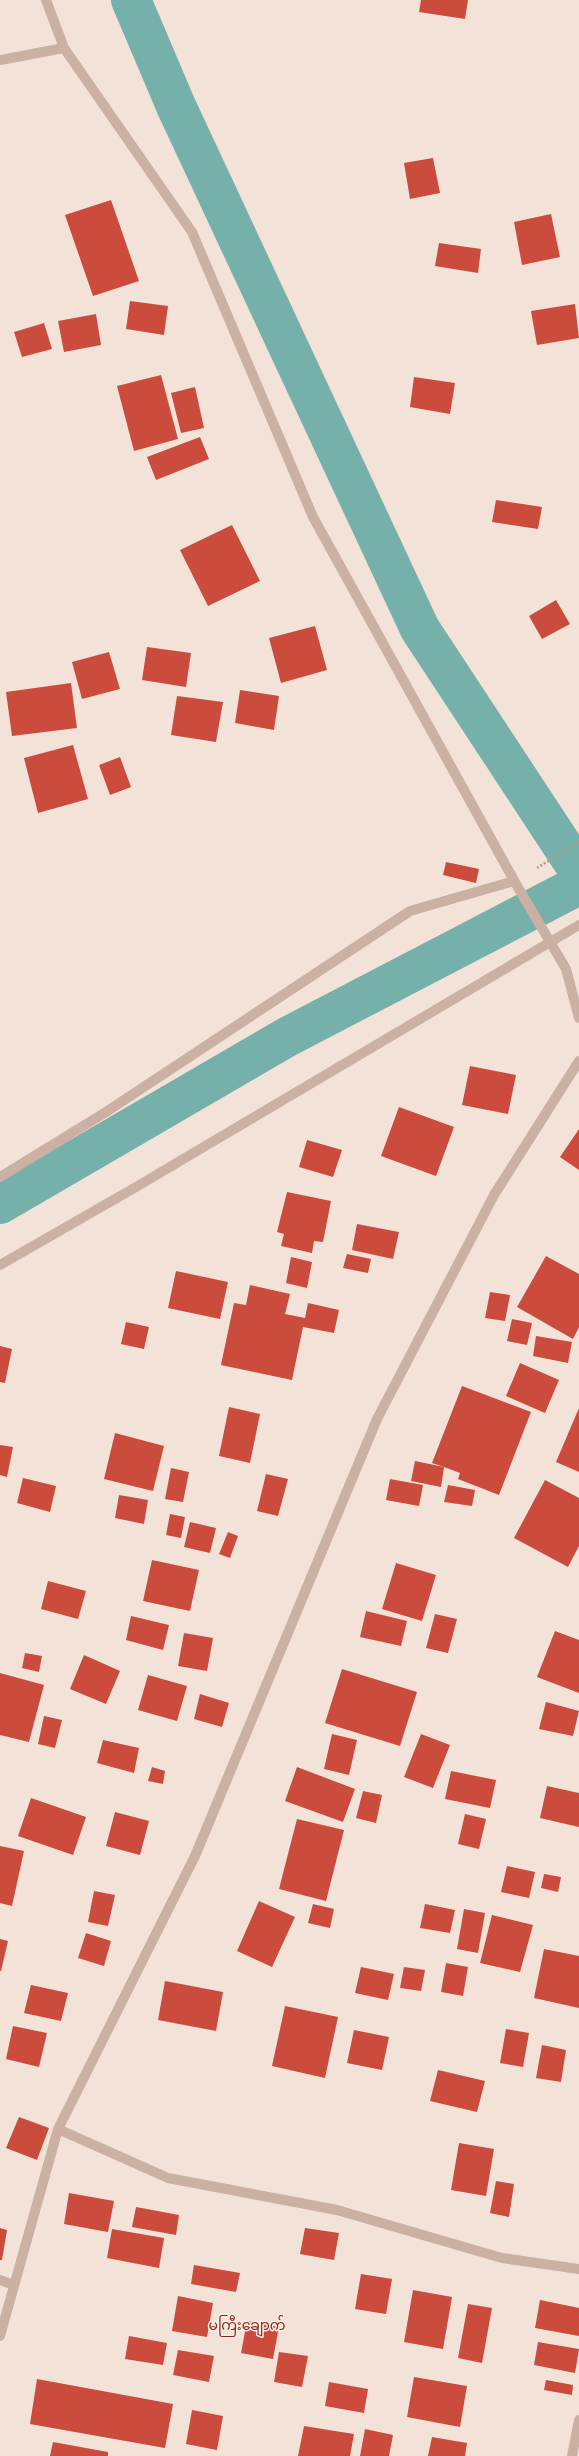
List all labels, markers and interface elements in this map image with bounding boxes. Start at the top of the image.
district label: မကြီးချောက် [208,2317,286,2333]

